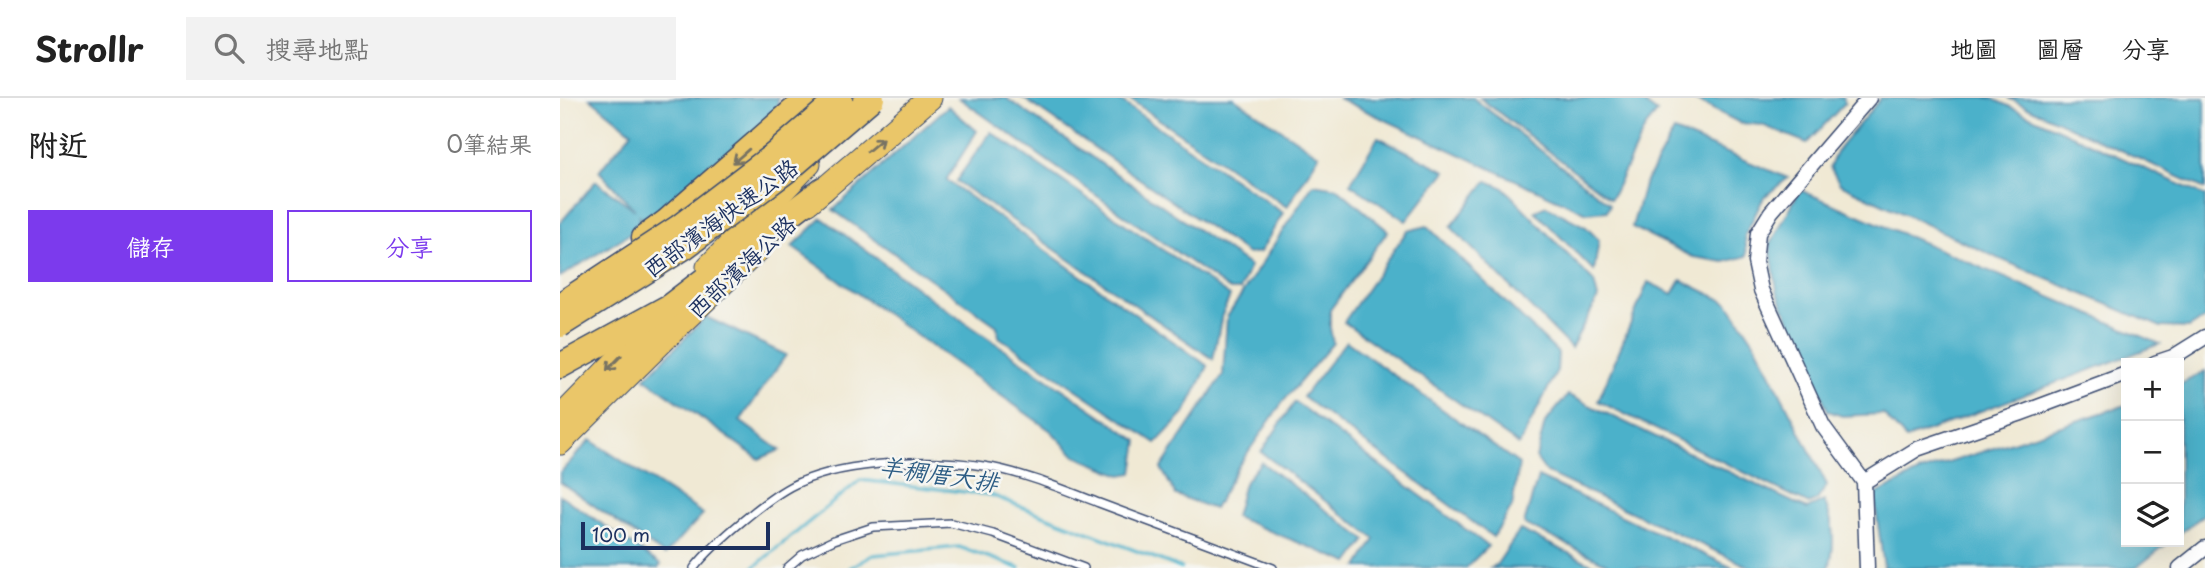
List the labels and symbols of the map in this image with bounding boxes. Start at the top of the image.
one-way arrow [866,137,884,153]
one-way arrow [733,147,751,163]
street label: 西部濱海快速公路 [635,149,805,285]
street label: 西部濱海公路 [679,206,803,326]
one-way arrow [606,354,623,371]
water label: 羊稠厝大排 [877,447,1003,499]
scale bar [581,519,770,551]

